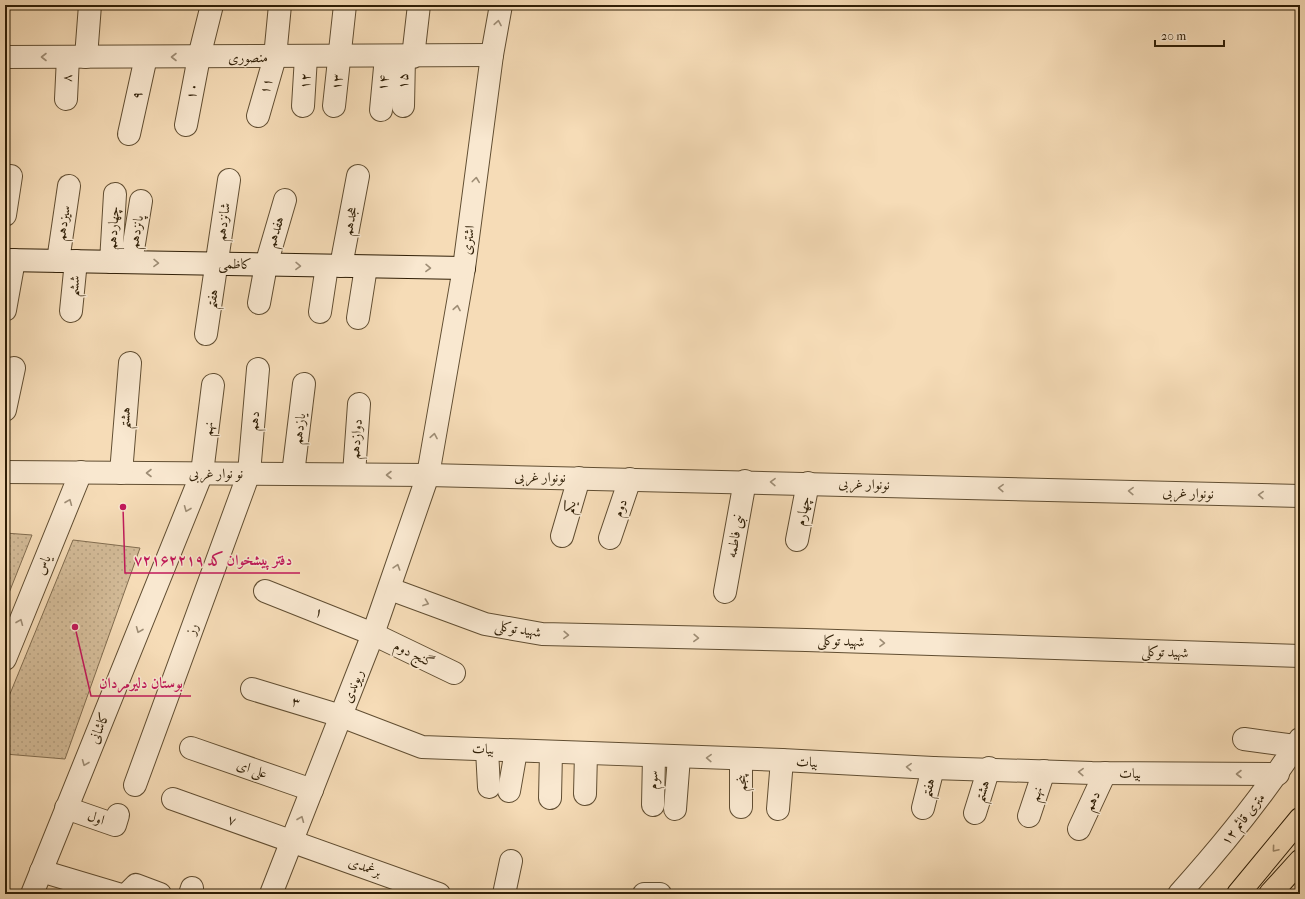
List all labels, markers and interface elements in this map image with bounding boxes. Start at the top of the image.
one-way arrow [493,20,501,26]
scale bar [1155,22,1224,48]
text: 20 m [1161,29,1186,43]
street label: منصوری [228,49,268,66]
one-way arrow [41,53,47,61]
one-way arrow [171,53,177,61]
street label: ۱۲ [296,72,314,90]
street label: ۱۳ [328,73,346,91]
street label: ۱۵ [394,73,412,89]
street label: ۸ [58,74,76,82]
street label: ۱۴ [374,74,392,92]
street label: ۱۱ [256,76,276,96]
street label: ۱۰ [182,81,202,101]
street label: ۹ [128,89,146,101]
one-way arrow [471,177,480,183]
street label: شانزدهم [212,202,239,243]
street label: سیزدهم [52,204,79,243]
street label: هجدهم [339,205,366,238]
street label: چهاردهم [103,206,128,251]
street label: پانزدهم [125,213,152,251]
street label: هفدهم [262,214,293,251]
street label: اشتری [458,224,478,256]
street label: کاظمی [218,255,252,274]
one-way arrow [153,259,159,267]
one-way arrow [295,261,301,270]
one-way arrow [425,264,431,272]
street label: ششم [64,275,89,298]
street label: هفتم [202,288,227,311]
one-way arrow [452,305,461,311]
street label: هشتم [116,406,139,430]
street label: دهم [245,410,268,432]
street label: یازدهم [289,411,314,446]
street label: دوازدهم [346,418,371,460]
street label: نهم [199,421,222,438]
one-way arrow [430,433,438,440]
street label: نو نوار غربی [189,465,244,483]
street label: نونوار غربی [514,468,566,487]
one-way arrow [146,469,152,477]
one-way arrow [386,470,392,479]
street label: نونوار غربی [838,475,890,494]
one-way arrow [770,478,776,486]
one-way arrow [998,484,1004,492]
street label: نونوار غربی [1162,484,1214,503]
one-way arrow [1128,487,1134,495]
one-way arrow [1258,490,1264,499]
street label: چهارم [792,495,818,528]
street label: یکم [560,497,585,517]
street label: دوم [609,497,635,521]
one-way arrow [64,499,72,506]
one-way arrow [184,506,192,513]
street label: نبی فاطمه [723,513,749,560]
callout: دفتر پیشخوان کد ۷۲۱۶۲۲۱۹ [125,546,300,573]
street label: یاس [31,551,55,577]
text: دفتر پیشخوان کد ۷۲۱۶۲۲۱۹ [134,551,292,570]
one-way arrow [393,563,401,570]
one-way arrow [423,598,430,606]
street label: ۱ [312,603,326,621]
street label: شهید توکلی [493,617,543,642]
one-way arrow [15,619,23,626]
street label: رز [181,621,202,639]
one-way arrow [135,626,143,633]
one-way arrow [563,630,569,639]
street label: شهید توکلی [817,632,865,651]
one-way arrow [693,634,699,642]
street label: گنج دوم [389,637,437,675]
one-way arrow [879,638,885,647]
street label: شهید توکلی [1141,643,1189,662]
street label: ریوندی [339,667,367,705]
callout: بوستان دلیرمردان [91,669,191,696]
text: بوستان دلیرمردان [99,674,183,693]
street label: ۳ [290,693,302,711]
street label: کاشانی [85,710,113,746]
street label: بیات [472,740,494,758]
street label: بیات [796,753,818,771]
one-way arrow [706,754,712,762]
street label: علی ای [234,756,270,783]
one-way arrow [81,760,89,767]
one-way arrow [906,763,912,771]
street label: بیات [1119,765,1141,782]
one-way arrow [1078,768,1084,777]
street label: سوم [644,770,666,790]
one-way arrow [1236,770,1242,778]
street label: پنجم [733,773,755,791]
street label: هفتم [917,776,943,801]
street label: هشتم [970,778,998,806]
street label: نهم [1026,784,1051,805]
street label: دهم [1080,788,1108,816]
street label: ۱۲ متری قائم [1217,789,1272,851]
street label: اول [85,807,107,829]
street label: ۷ [225,811,239,829]
one-way arrow [296,815,304,822]
one-way arrow [1273,845,1280,852]
street label: برغمدی [346,853,384,881]

